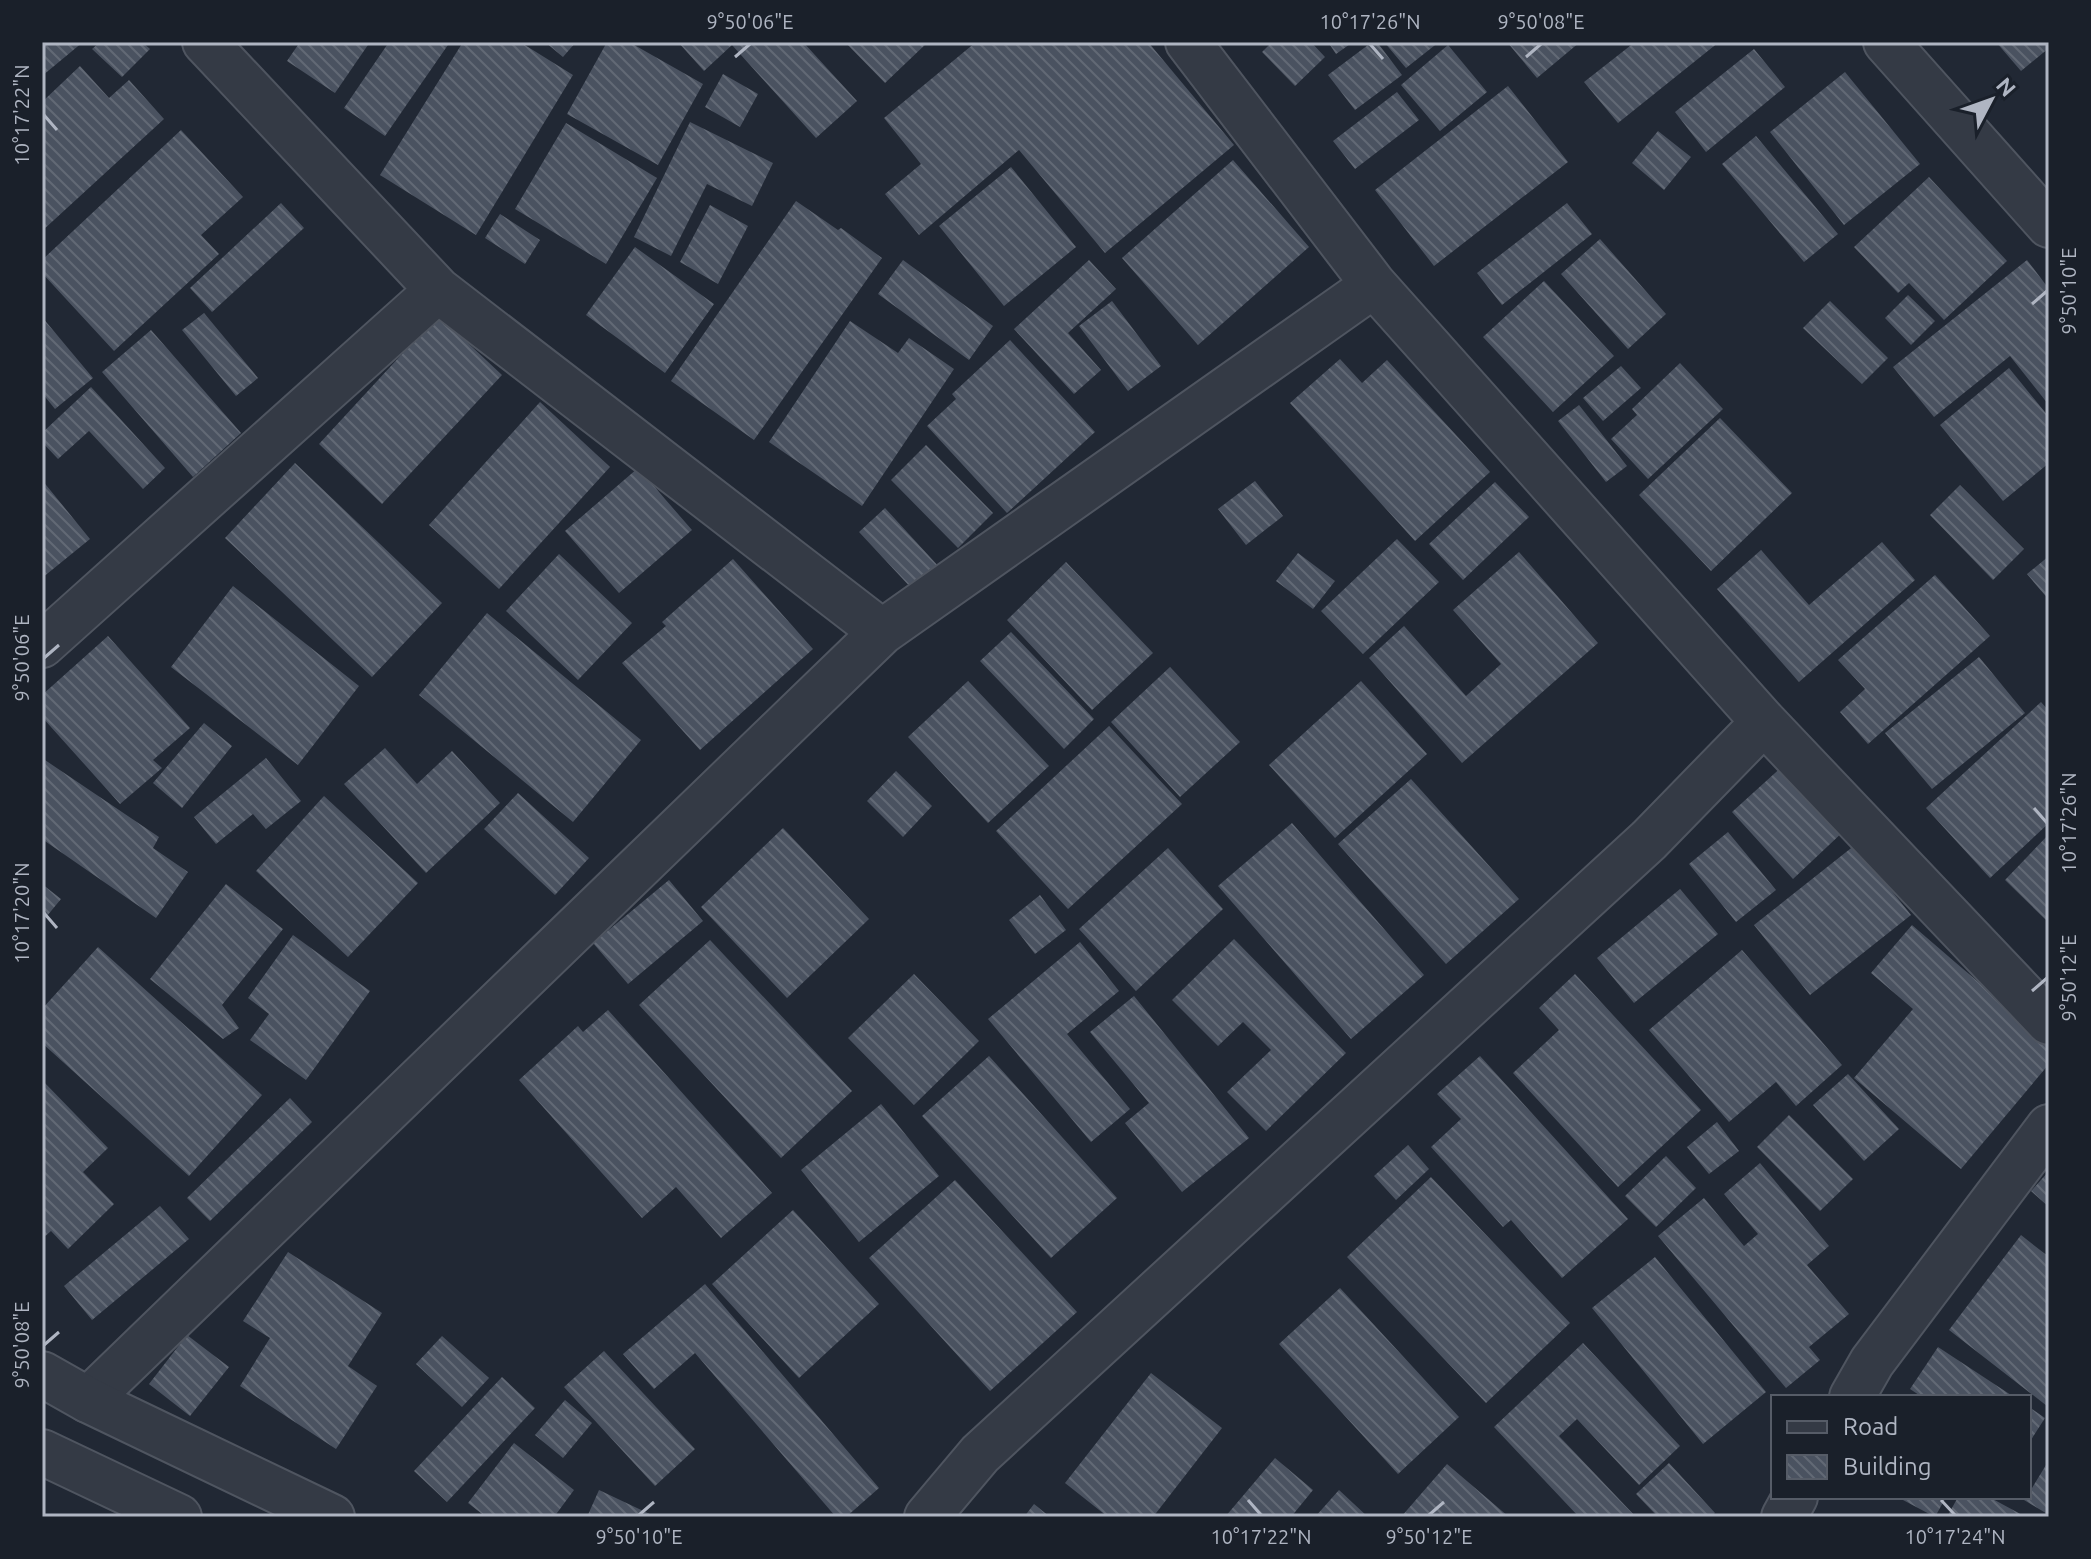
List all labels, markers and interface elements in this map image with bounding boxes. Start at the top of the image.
text: 9°50'06"E [707,10,793,33]
text: 10°17'26"N [1319,10,1421,33]
text: 9°50'08"E [1498,10,1584,33]
north arrow [1951,60,2031,140]
text: 10°17'22"N [10,64,33,166]
text: N [1992,72,2021,101]
text: 9°50'10"E [2057,248,2080,334]
text: 9°50'06"E [10,615,33,701]
text: 10°17'26"N [2057,772,2080,874]
text: 10°17'20"N [10,862,33,964]
text: 9°50'12"E [2057,935,2080,1021]
text: 9°50'08"E [10,1302,33,1388]
legend [1771,1395,2031,1499]
text: Road [1843,1413,1898,1440]
text: Building [1843,1453,1931,1480]
text: 9°50'10"E [596,1525,682,1548]
text: 10°17'22"N [1210,1525,1312,1548]
text: 9°50'12"E [1386,1525,1472,1548]
text: 10°17'24"N [1904,1525,2006,1548]

